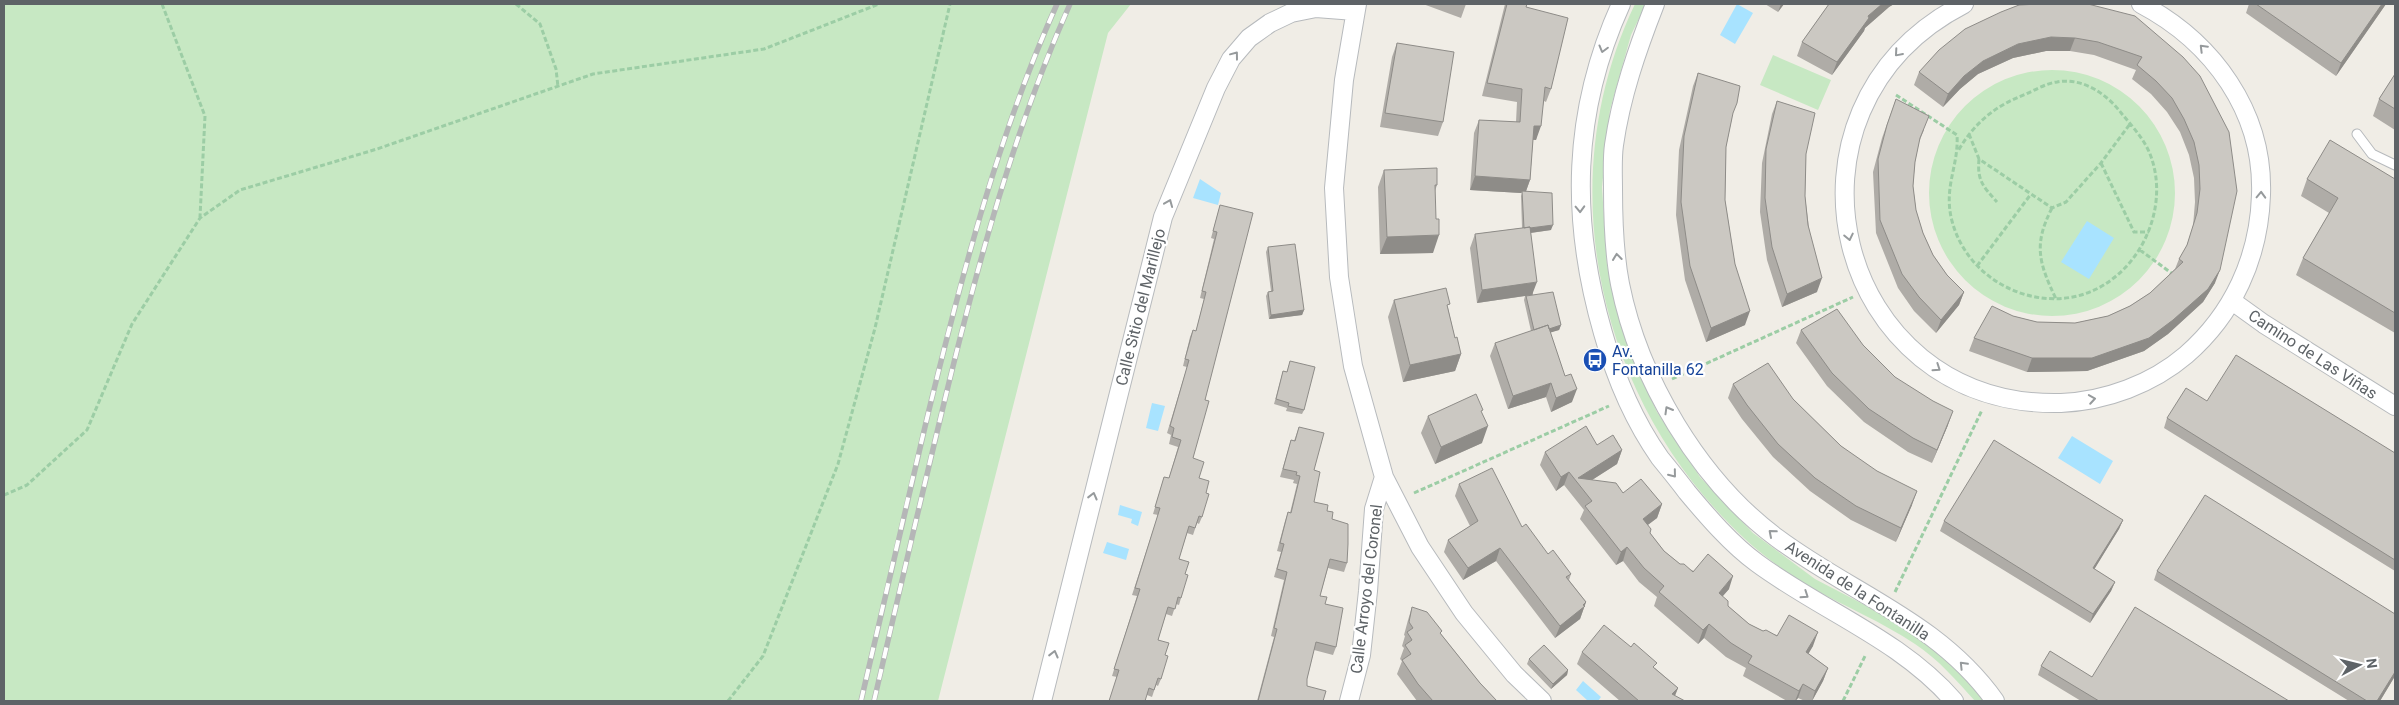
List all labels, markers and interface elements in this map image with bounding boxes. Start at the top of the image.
one-way arrow [1598,44,1608,53]
one-way arrow [2200,45,2209,54]
one-way arrow [1895,48,1904,57]
one-way arrow [1229,52,1237,61]
one-way arrow [2256,191,2266,199]
one-way arrow [1163,200,1173,208]
one-way arrow [1575,205,1586,213]
street label: Calle Sitio del Marillejo [1112,226,1169,388]
one-way arrow [1843,232,1854,241]
one-way arrow [1612,253,1623,261]
street label: Camino de Las Viñas [2245,306,2381,403]
place label: Av. Fontanilla 62 [1612,342,1704,379]
bus stop icon: Av. Fontanilla 62 [1582,347,1608,373]
one-way arrow [1931,362,1941,371]
one-way arrow [2088,395,2096,405]
one-way arrow [1664,406,1674,415]
one-way arrow [1668,468,1676,477]
one-way arrow [1087,492,1098,501]
street label: Calle Arroyo del Coronel [1347,503,1386,675]
one-way arrow [1769,531,1778,539]
street label: Avenida de la Fontanilla [1782,537,1934,644]
one-way arrow [1799,589,1808,598]
north arrow [2334,640,2384,690]
one-way arrow [1048,649,1059,658]
text: N [2363,658,2380,669]
one-way arrow [1960,662,1969,671]

